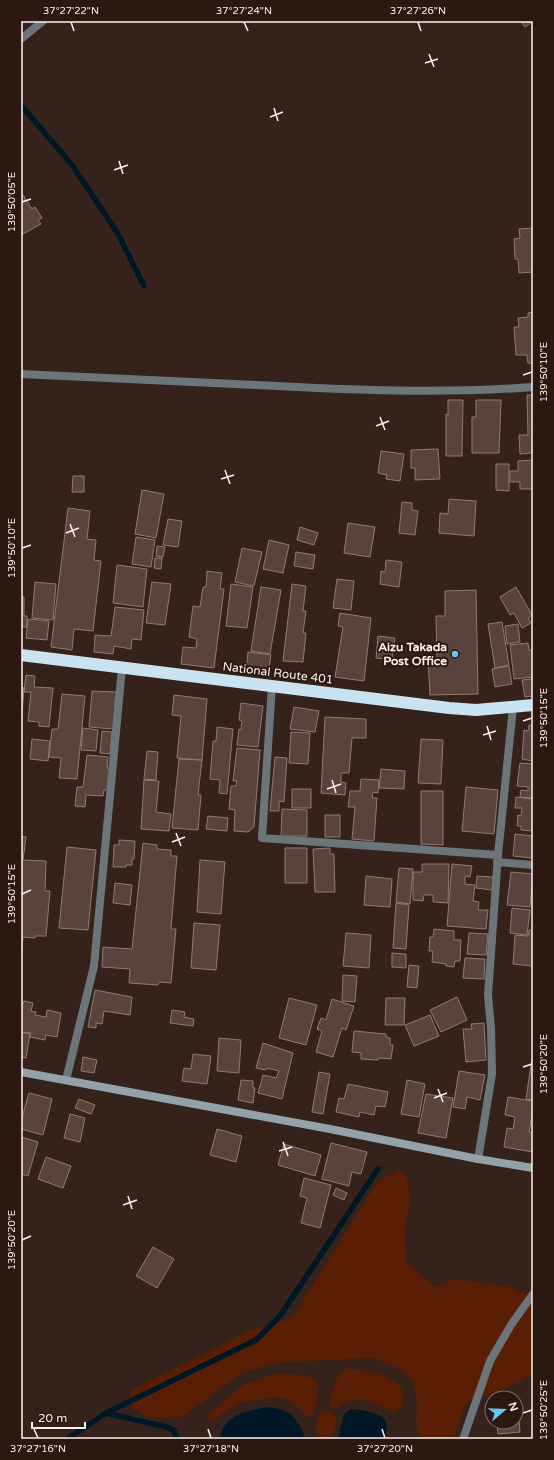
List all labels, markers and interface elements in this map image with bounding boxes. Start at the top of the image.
text: 37°27'22"N [43,5,99,17]
text: 37°27'24"N [216,5,272,17]
text: 37°27'26"N [390,5,446,17]
text: 139°50'05"E [6,172,18,232]
text: 139°50'10"E [538,342,550,402]
text: 139°50'10"E [6,518,18,578]
place label: Aizu Takada Post Office [378,640,447,668]
marker: Aizu Takada Post Office [450,649,460,659]
street label: National Route 401 [222,659,334,687]
text: 139°50'15"E [538,688,550,748]
text: 139°50'15"E [6,864,18,924]
text: 139°50'20"E [538,1034,550,1094]
text: 139°50'20"E [6,1210,18,1270]
text: 139°50'25"E [538,1380,550,1440]
north arrow [484,1390,524,1430]
text: N [505,1401,521,1413]
scale bar [32,1404,85,1430]
text: 20 m [38,1411,67,1425]
text: 37°27'16"N [10,1443,66,1455]
text: 37°27'18"N [183,1443,239,1455]
text: 37°27'20"N [357,1443,413,1455]

